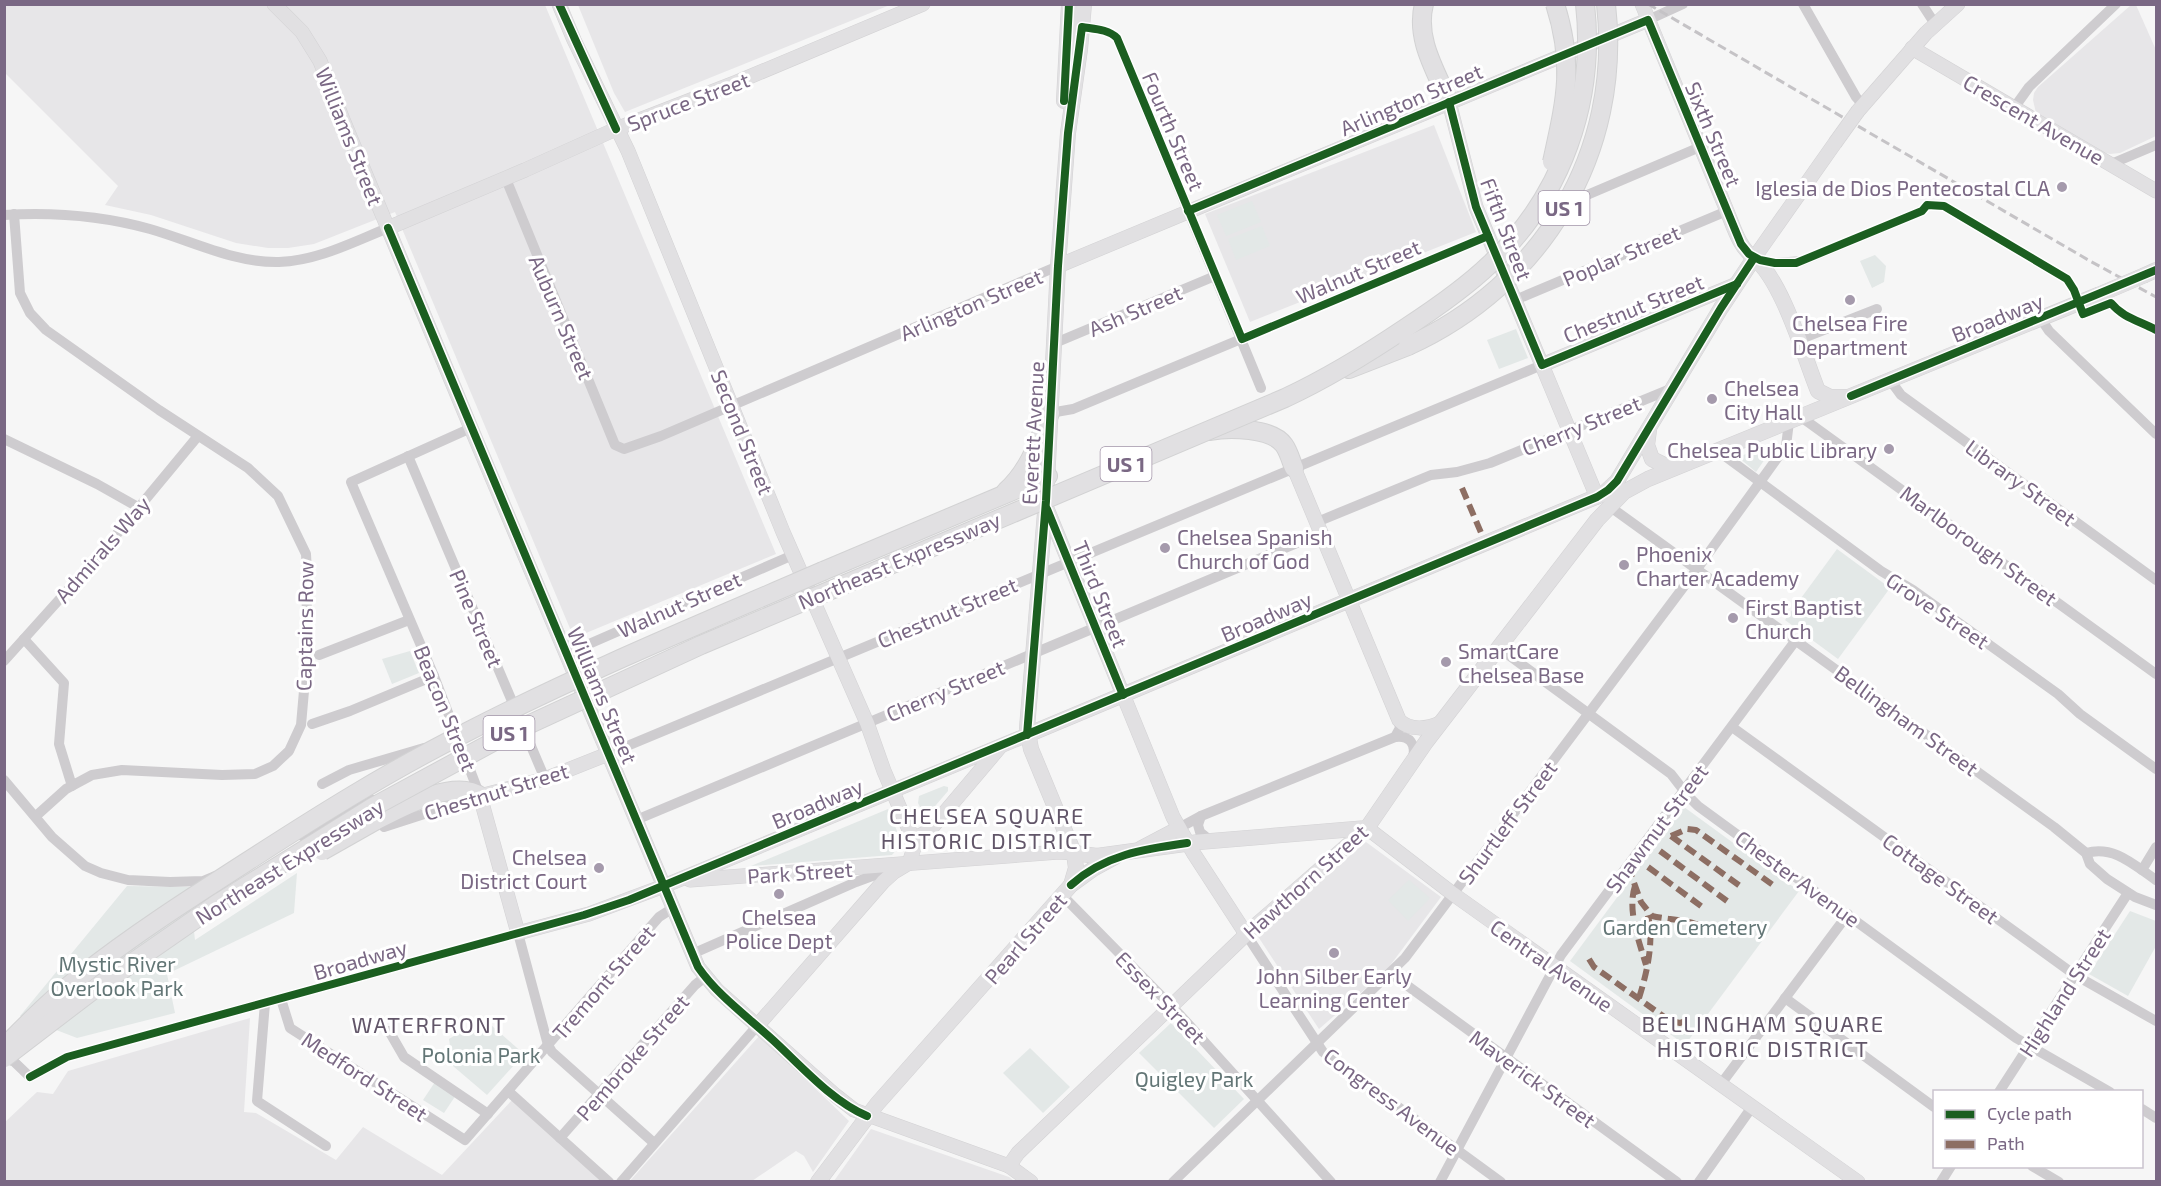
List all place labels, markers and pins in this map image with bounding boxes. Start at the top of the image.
place label: Iglesia de Dios Pentecostal CLA [1755,175,2050,200]
marker: Iglesia de Dios Pentecostal CLA [2055,180,2069,194]
marker: Chelsea Fire Department [1843,293,1857,307]
place label: Chelsea Fire Department [1792,310,1908,359]
place label: Chelsea City Hall [1724,375,1803,424]
marker: Chelsea City Hall [1705,392,1719,406]
place label: Chelsea Public Library [1667,437,1877,462]
marker: Chelsea Public Library [1882,442,1896,456]
place label: Chelsea Spanish Church of God [1177,524,1333,573]
marker: Chelsea Spanish Church of God [1158,541,1172,555]
place label: Phoenix Charter Academy [1636,541,1799,590]
marker: Phoenix Charter Academy [1617,558,1631,572]
place label: First Baptist Church [1745,594,1862,643]
marker: First Baptist Church [1726,611,1740,625]
place label: SmartCare Chelsea Base [1458,638,1584,687]
marker: SmartCare Chelsea Base [1439,655,1453,669]
place label: Chelsea District Court [460,844,587,893]
marker: Chelsea District Court [592,861,606,875]
marker: Chelsea Police Dept [772,887,786,901]
place label: Chelsea Police Dept [725,904,833,953]
marker: John Silber Early Learning Center [1327,946,1341,960]
place label: John Silber Early Learning Center [1256,963,1412,1012]

